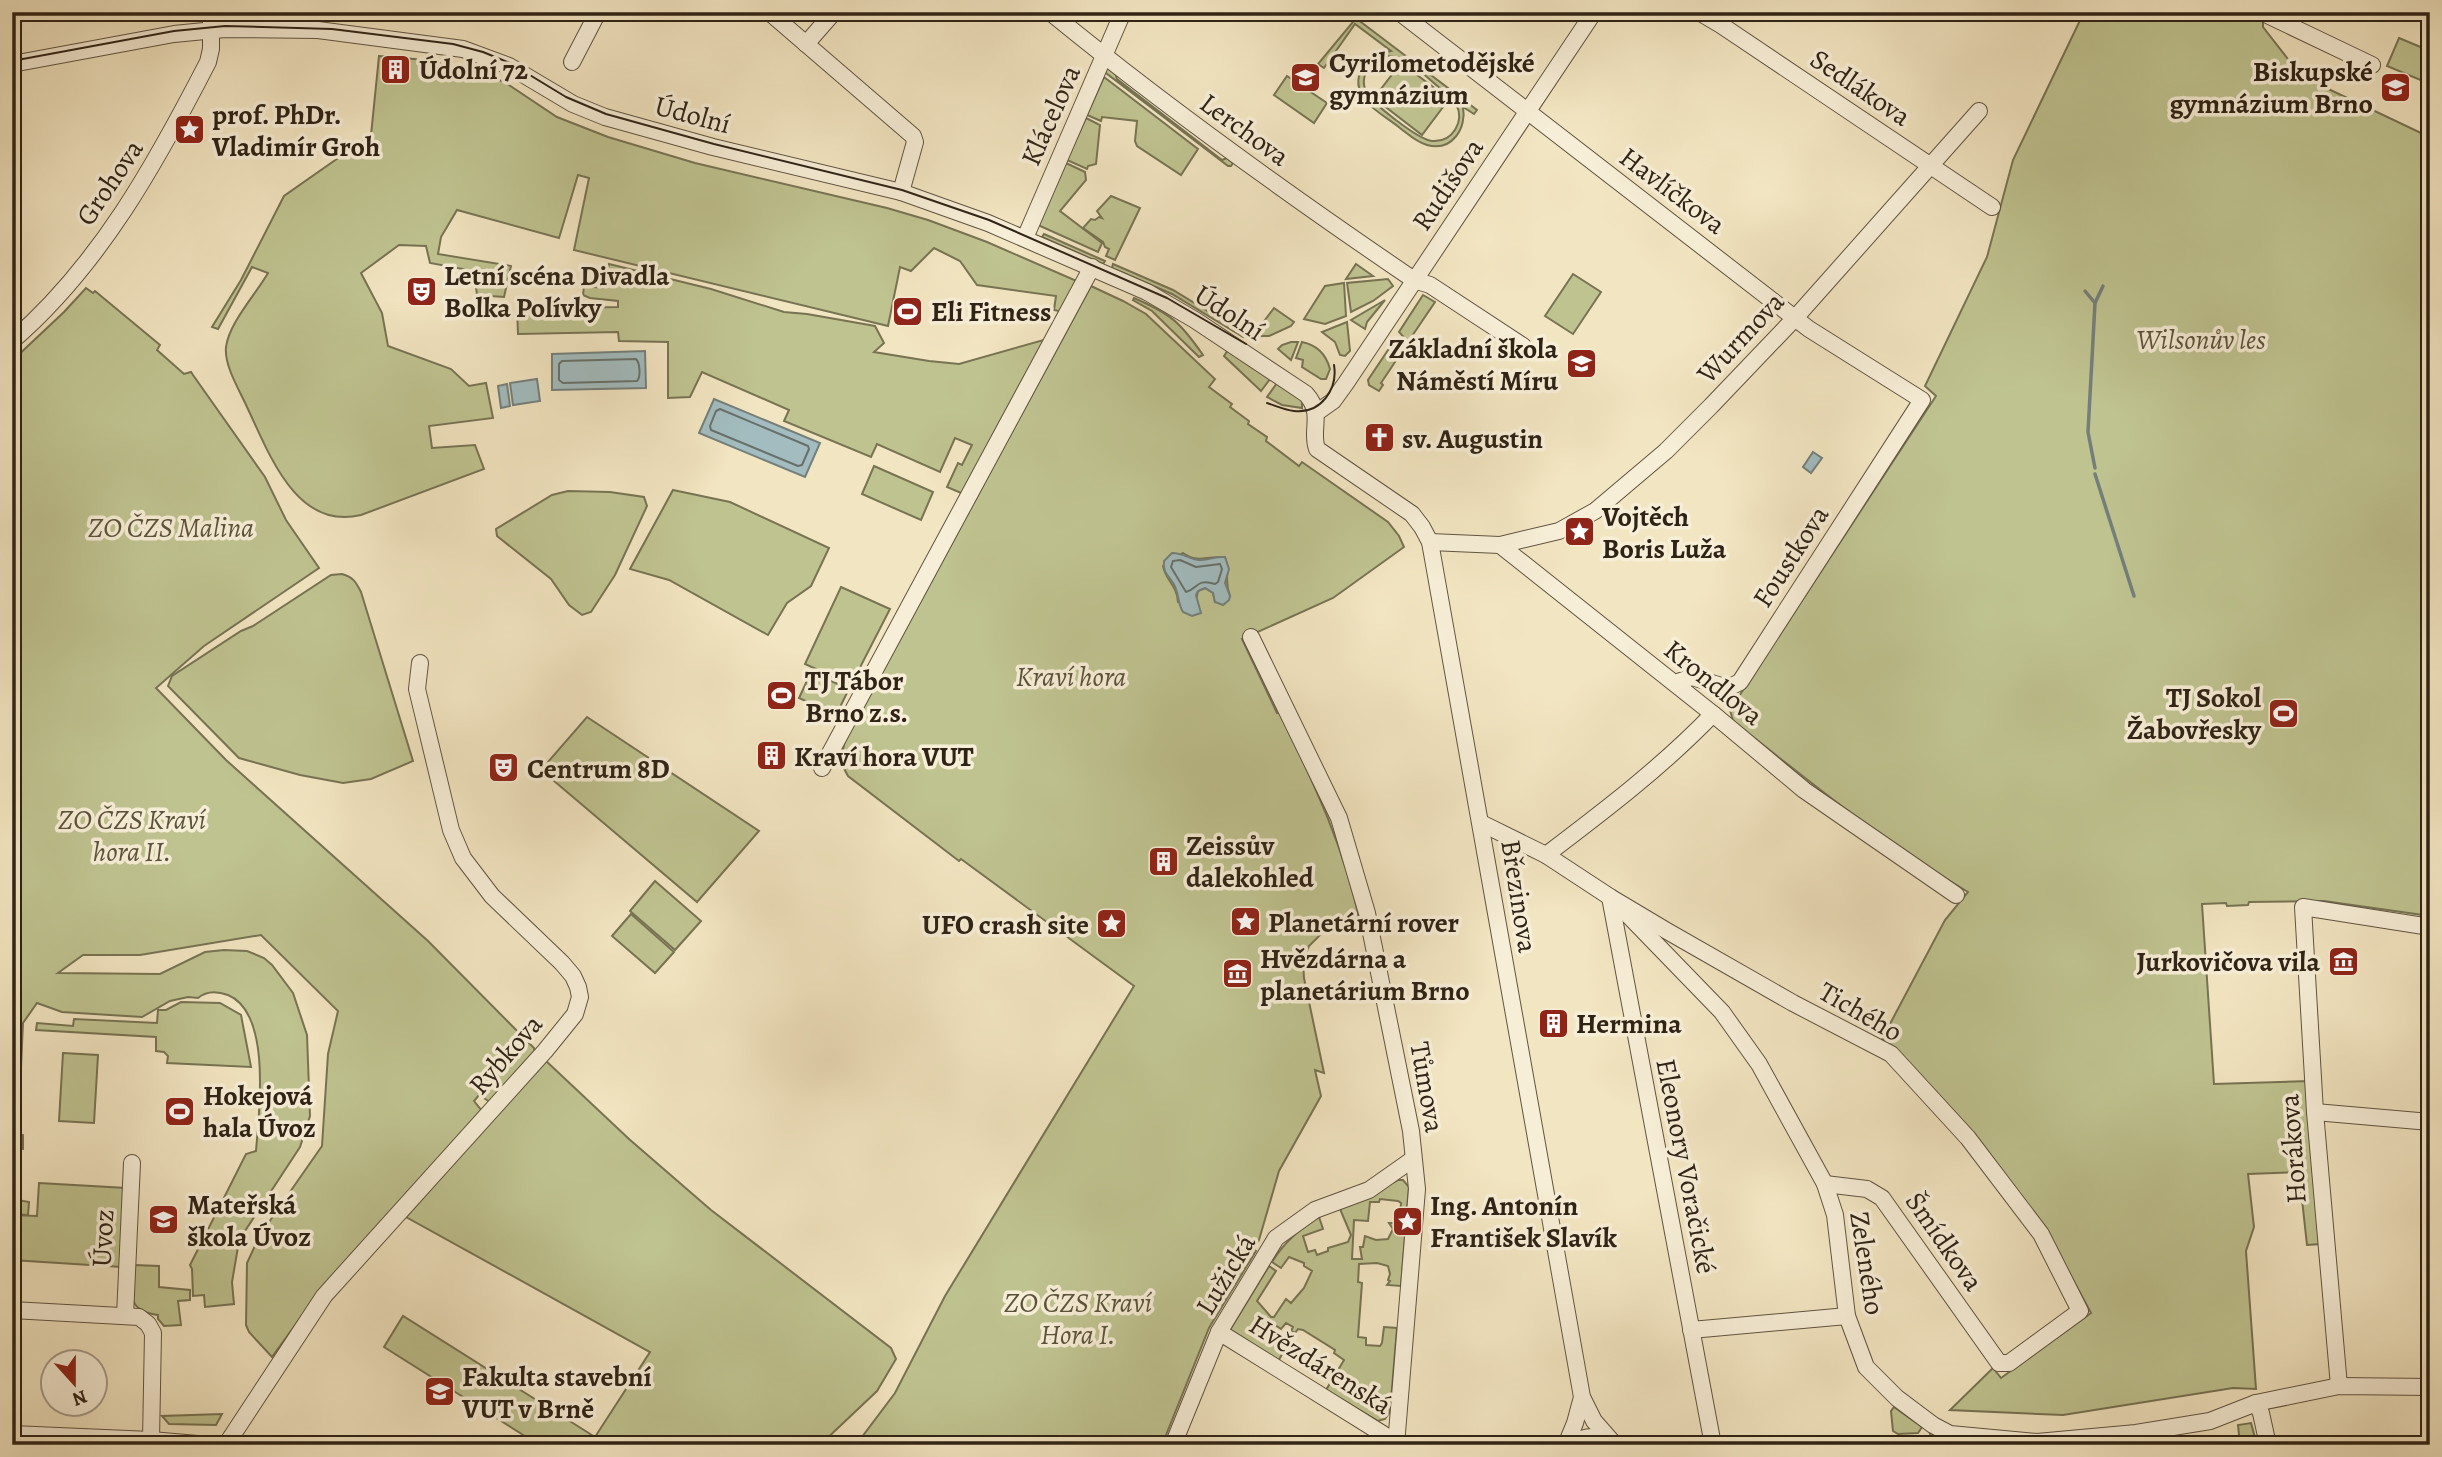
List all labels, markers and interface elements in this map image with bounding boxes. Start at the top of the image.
street label: Sedlákova [1803,40,1918,135]
place label: Cyrilometodějské gymnázium [1329,44,1535,114]
place label: Údolní 72 [419,51,528,89]
building icon: Údolní 72 [379,52,413,86]
place label: Biskupské gymnázium Brno [2169,53,2373,123]
street label: Klácelova [1012,59,1090,172]
school or university icon: Cyrilometodějské gymnázium [1289,61,1323,95]
school or university icon: Biskupské gymnázium Brno [2379,70,2413,104]
street label: Lerchova [1192,84,1297,175]
street label: Údolní [650,87,735,143]
place label: prof. PhDr. Vladimír Groh [211,96,380,166]
place icon: prof. PhDr. Vladimír Groh [172,113,206,147]
street label: Rudišova [1403,131,1493,238]
street label: Grohova [67,132,152,233]
street label: Havlíčkova [1611,138,1733,243]
place label: Letní scéna Divadla Bolka Polívky [444,257,670,327]
theatre icon: Letní scéna Divadla Bolka Polívky [404,274,438,308]
street label: Údolní [1187,276,1272,350]
street label: Wurmova [1688,284,1793,393]
place label: Eli Fitness [931,293,1052,331]
sports icon: Eli Fitness [891,294,925,328]
park label: Wilsonův les [2136,321,2266,359]
place label: Základní škola Náměstí Míru [1388,330,1559,400]
school or university icon: Základní škola Náměstí Míru [1564,347,1598,381]
place label: sv. Augustin [1402,420,1543,458]
church icon: sv. Augustin [1362,421,1396,455]
place label: Vojtěch Boris Luža [1601,498,1727,568]
street label: Foustkova [1744,498,1838,615]
park label: ZO ČZS Malina [88,509,254,547]
place icon: Vojtěch Boris Luža [1562,515,1596,549]
street label: Krondlova [1656,631,1771,735]
park label: Kraví hora [1016,658,1126,696]
place label: TJ Tábor Brno z.s. [805,662,908,732]
sports icon: TJ Tábor Brno z.s. [765,679,799,713]
place label: TJ Sokol Žabovřesky [2127,679,2262,749]
sports icon: TJ Sokol Žabovřesky [2267,696,2301,730]
place label: Kraví hora VUT [794,738,974,776]
building icon: Kraví hora VUT [754,739,788,773]
place label: Centrum 8D [527,750,670,788]
theatre icon: Centrum 8D [487,751,521,785]
park label: ZO ČZS Kraví hora II. [58,801,207,871]
place label: Zeissův dalekohled [1186,827,1315,897]
street label: Březinova [1491,837,1547,955]
building icon: Zeissův dalekohled [1146,844,1180,878]
place label: Planetární rover [1268,904,1460,942]
place icon: Planetární rover [1228,905,1262,939]
place label: UFO crash site [922,906,1089,944]
place icon: UFO crash site [1095,907,1129,941]
place label: Hvězdárna a planetárium Brno [1260,940,1470,1010]
place label: Jurkovičova vila [2137,943,2320,981]
museum icon: Jurkovičova vila [2326,944,2360,978]
museum icon: Hvězdárna a planetárium Brno [1220,957,1254,991]
street label: Tichého [1812,973,1909,1051]
place label: Hermina [1576,1005,1682,1043]
street label: Rybkova [460,1006,551,1103]
building icon: Hermina [1536,1006,1570,1040]
street label: Tůmova [1400,1039,1454,1136]
street label: Eleonory Voračické [1647,1055,1725,1277]
place label: Hokejová hala Úvoz [203,1077,316,1147]
street label: Horákova [2270,1093,2316,1205]
sports icon: Hokejová hala Úvoz [163,1094,197,1128]
street label: Šmídkova [1896,1185,1992,1299]
place label: Mateřská škola Úvoz [187,1186,311,1256]
place label: Ing. Antonín František Slavík [1430,1187,1617,1257]
school or university icon: Mateřská škola Úvoz [147,1203,181,1237]
place icon: Ing. Antonín František Slavík [1390,1204,1424,1238]
street label: Úvoz [83,1208,123,1268]
street label: Zeleného [1840,1209,1894,1318]
street label: Lužická [1187,1227,1265,1322]
park label: ZO ČZS Kraví Hora I. [1004,1284,1153,1354]
street label: Hvězdárenská [1242,1306,1399,1424]
north arrow [38,1348,108,1418]
place label: Fakulta stavební VUT v Brně [461,1358,652,1428]
school or university icon: Fakulta stavební VUT v Brně [422,1375,456,1409]
text: N [68,1383,91,1413]

